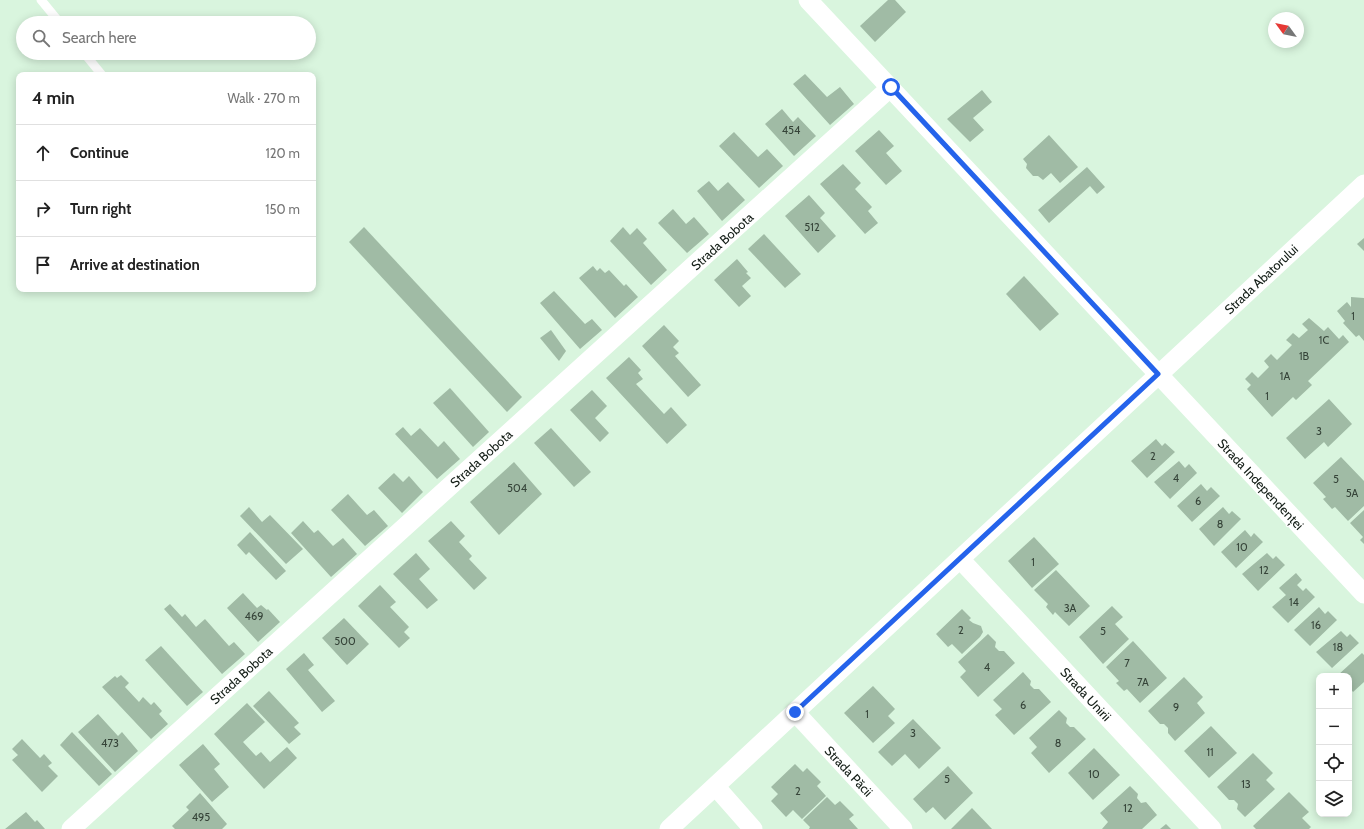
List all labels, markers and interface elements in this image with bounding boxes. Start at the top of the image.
north arrow [1268,12,1304,48]
search box [16,16,316,60]
icon: search [30,27,52,49]
text: Search here [62,29,137,47]
route start [882,78,900,96]
text: 4 min [32,88,75,108]
text: Walk · 270 m [228,90,300,106]
house number: 454 [782,123,801,137]
icon: ahead [32,142,54,164]
text: Continue [70,144,129,162]
text: 120 m [266,145,300,161]
icon: right [32,198,54,220]
text: Turn right [70,200,131,218]
text: 150 m [265,201,300,217]
street label: Strada Bobota [688,208,757,273]
house number: 512 [804,220,820,234]
street label: Strada Abatorului [1221,241,1301,317]
icon: arrive [32,254,54,276]
text: Arrive at destination [70,256,200,274]
house number: 1 [1351,309,1355,323]
house number: 1C [1319,333,1329,347]
house number: 1B [1299,349,1310,363]
house number: 1A [1280,369,1290,383]
house number: 1 [1265,389,1269,403]
house number: 3 [1316,424,1322,438]
street label: Strada Bobota [447,425,516,490]
street label: Strada Independenței [1214,435,1307,534]
house number: 2 [1150,449,1156,463]
house number: 4 [1173,471,1180,485]
house number: 5 [1333,472,1339,486]
house number: 504 [507,481,528,495]
house number: 5A [1346,486,1359,500]
house number: 6 [1195,494,1201,508]
house number: 8 [1217,517,1223,531]
house number: 10 [1236,540,1248,554]
house number: 1 [1031,555,1035,569]
house number: 12 [1259,563,1269,577]
house number: 14 [1289,595,1300,609]
house number: 3A [1064,601,1077,615]
house number: 469 [245,609,263,623]
house number: 16 [1311,618,1321,632]
house number: 2 [958,623,964,637]
house number: 5 [1100,624,1106,638]
house number: 500 [334,634,356,648]
house number: 18 [1333,640,1343,654]
street label: Strada Bobota [207,642,276,707]
house number: 7 [1124,656,1130,670]
house number: 4 [984,660,991,674]
street label: Strada Unirii [1057,664,1115,724]
map controls [1316,673,1352,817]
button: + [1316,673,1352,709]
house number: 7A [1137,675,1149,689]
house number: 6 [1020,698,1026,712]
house number: 9 [1173,700,1179,714]
route end [786,703,804,721]
house number: 1 [865,707,869,721]
button: − [1316,709,1352,745]
house number: 3 [910,726,916,740]
house number: 473 [101,736,119,750]
house number: 8 [1055,736,1061,750]
street label: Strada Păcii [822,742,876,800]
house number: 11 [1206,745,1214,759]
button: locate [1316,745,1352,781]
house number: 10 [1088,767,1100,781]
house number: 5 [944,772,950,786]
house number: 13 [1241,777,1251,791]
button: layers [1316,781,1352,817]
house number: 2 [795,784,801,798]
house number: 12 [1123,801,1133,815]
house number: 495 [192,810,210,824]

